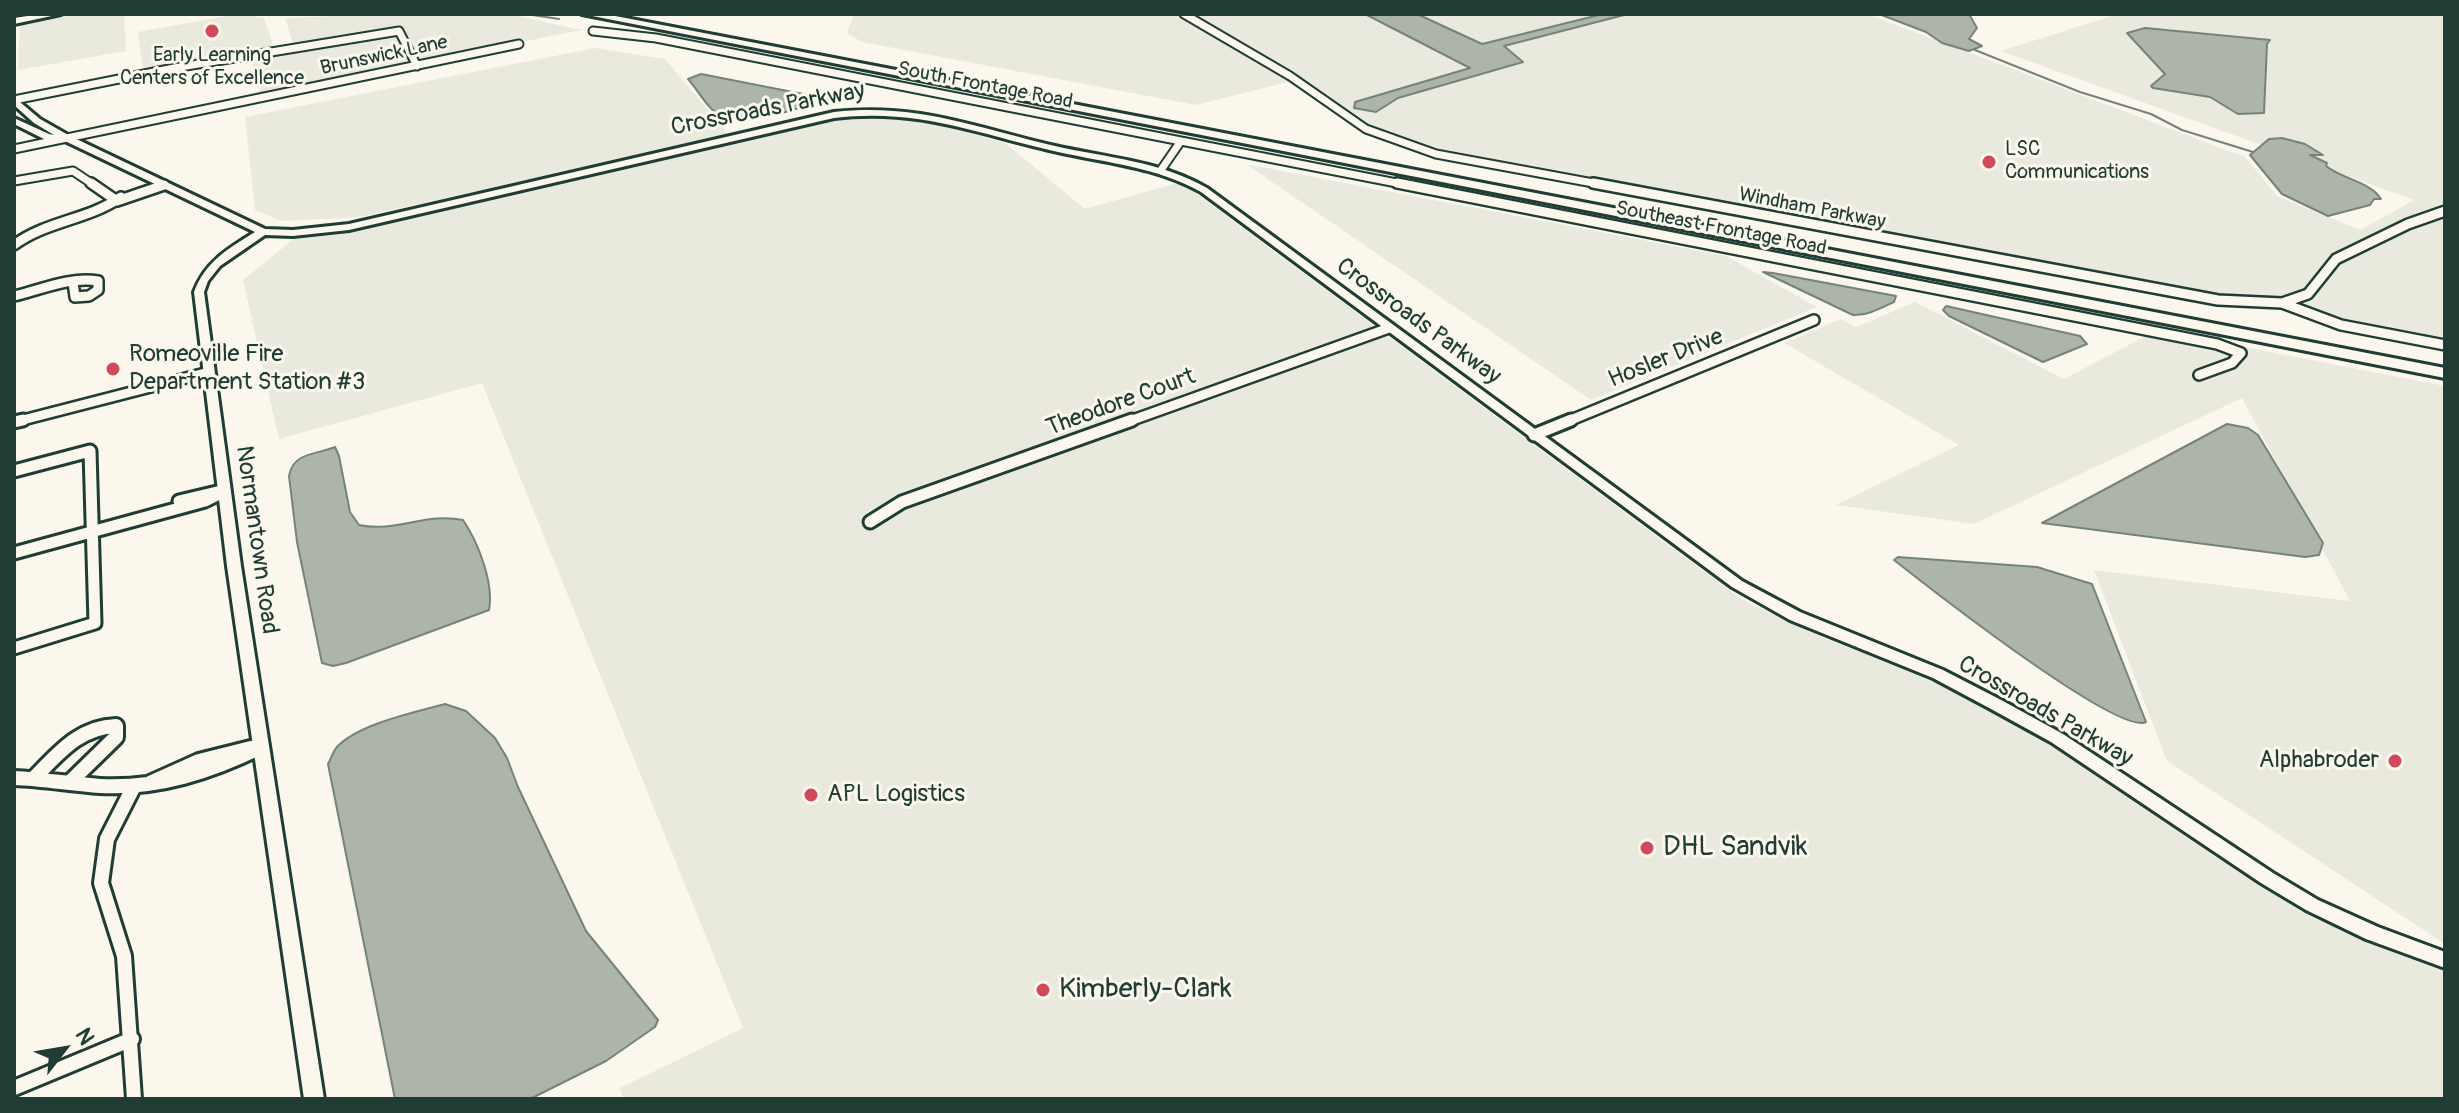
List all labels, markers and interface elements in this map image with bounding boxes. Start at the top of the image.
marker: Early Learning Centers of Excellence [203,22,221,40]
street label: Brunswick Lane [318,31,450,81]
place label: Early Learning Centers of Excellence [120,44,304,91]
street label: South Frontage Road [895,57,1075,115]
street label: Crossroads Parkway [669,77,867,143]
place label: LSC Communications [2005,138,2149,185]
marker: LSC Communications [1980,153,1998,171]
street label: Windham Parkway [1737,183,1887,235]
street label: Southeast Frontage Road [1614,197,1828,261]
street label: Crossroads Parkway [1330,253,1506,391]
street label: Hosler Drive [1604,323,1728,395]
place label: Romeoville Fire Department Station #3 [129,341,365,397]
marker: Romeoville Fire Department Station #3 [104,360,122,378]
street label: Theodore Court [1042,363,1200,443]
street label: Normantown Road [229,444,283,636]
street label: Crossroads Parkway [1953,650,2137,774]
place label: Alphabroder [2259,747,2379,775]
marker: Alphabroder [2386,752,2404,770]
place label: APL Logistics [827,781,965,809]
marker: APL Logistics [802,786,820,804]
place label: DHL Sandvik [1663,831,1807,865]
marker: DHL Sandvik [1638,839,1656,857]
place label: Kimberly-Clark [1059,973,1232,1007]
marker: Kimberly-Clark [1034,981,1052,999]
north arrow [24,1009,104,1089]
text: N [69,1023,100,1050]

